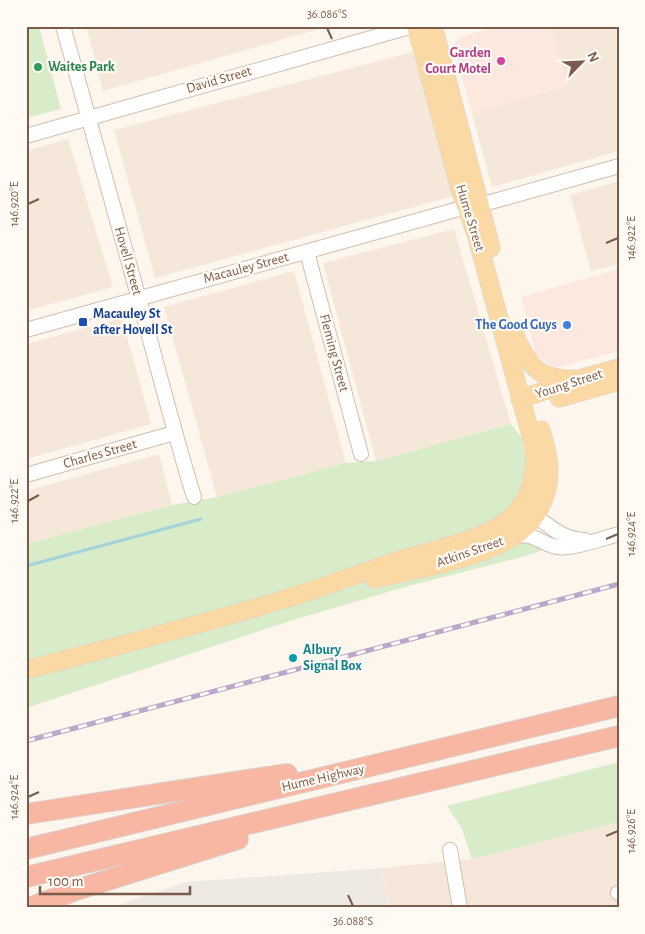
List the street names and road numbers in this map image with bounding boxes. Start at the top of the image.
street label: David Street [185,64,254,96]
street label: Hume Street [453,183,487,254]
street label: Hovell Street [112,225,145,297]
street label: Macauley Street [202,250,291,286]
street label: Fleming Street [317,313,351,394]
street label: Young Street [534,366,605,401]
street label: Charles Street [62,437,139,471]
street label: Atkins Street [435,534,506,570]
street label: Hume Highway [280,762,366,794]

